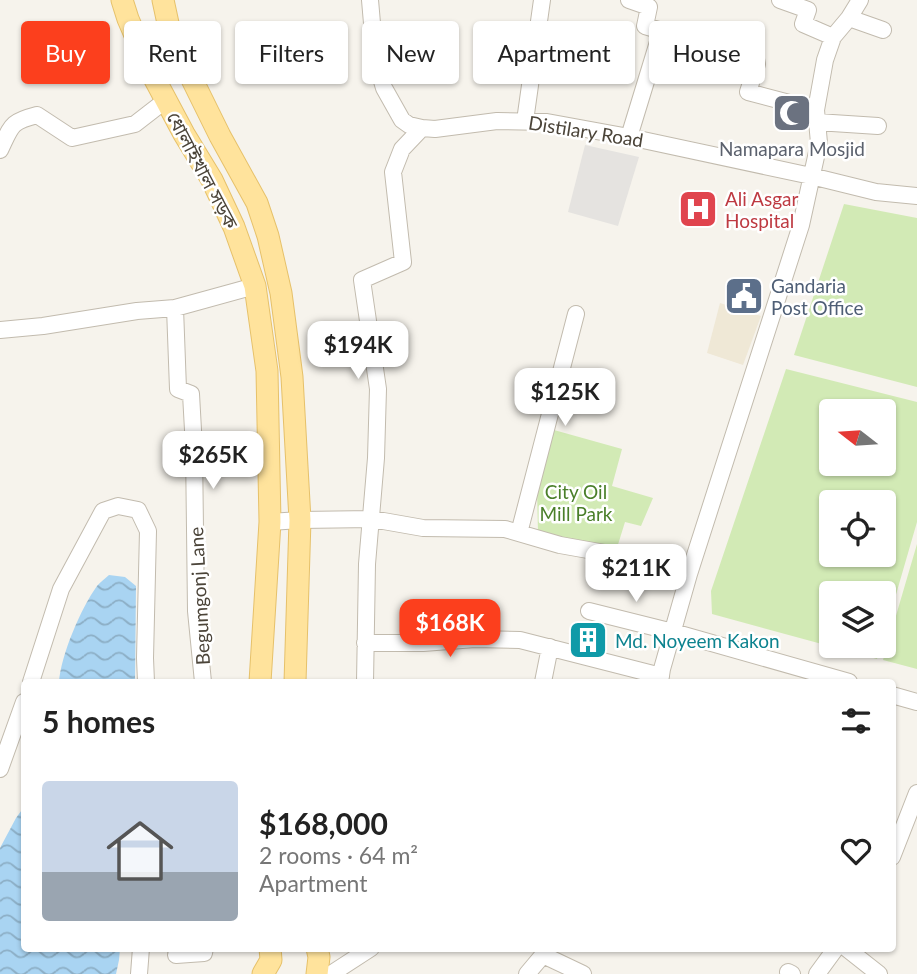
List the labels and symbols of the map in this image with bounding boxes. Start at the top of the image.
mosque icon: Namapara Mosjid [771,92,813,134]
street label: ধোলাইখাল সড়ক [162,107,244,233]
street label: Distilary Road [527,111,645,151]
place label: Namapara Mosjid [719,137,865,160]
place label: Ali Asgar Hospital [725,187,798,232]
hospital icon: Ali Asgar Hospital [677,188,719,230]
place label: Gandaria Post Office [771,274,864,319]
public building icon: Gandaria Post Office [723,275,765,317]
pin: $194K [309,322,407,381]
pin: $125K [516,368,614,428]
north arrow [819,399,896,476]
pin: $265K [164,432,262,491]
park label: City Oil Mill Park [539,480,613,525]
street label: Begumgonj Lane [184,526,214,666]
pin: $211K [587,544,685,604]
pin: $168K [401,600,499,659]
building icon: Md. Noyeem Kakon [567,619,609,661]
place label: Md. Noyeem Kakon [615,629,780,652]

